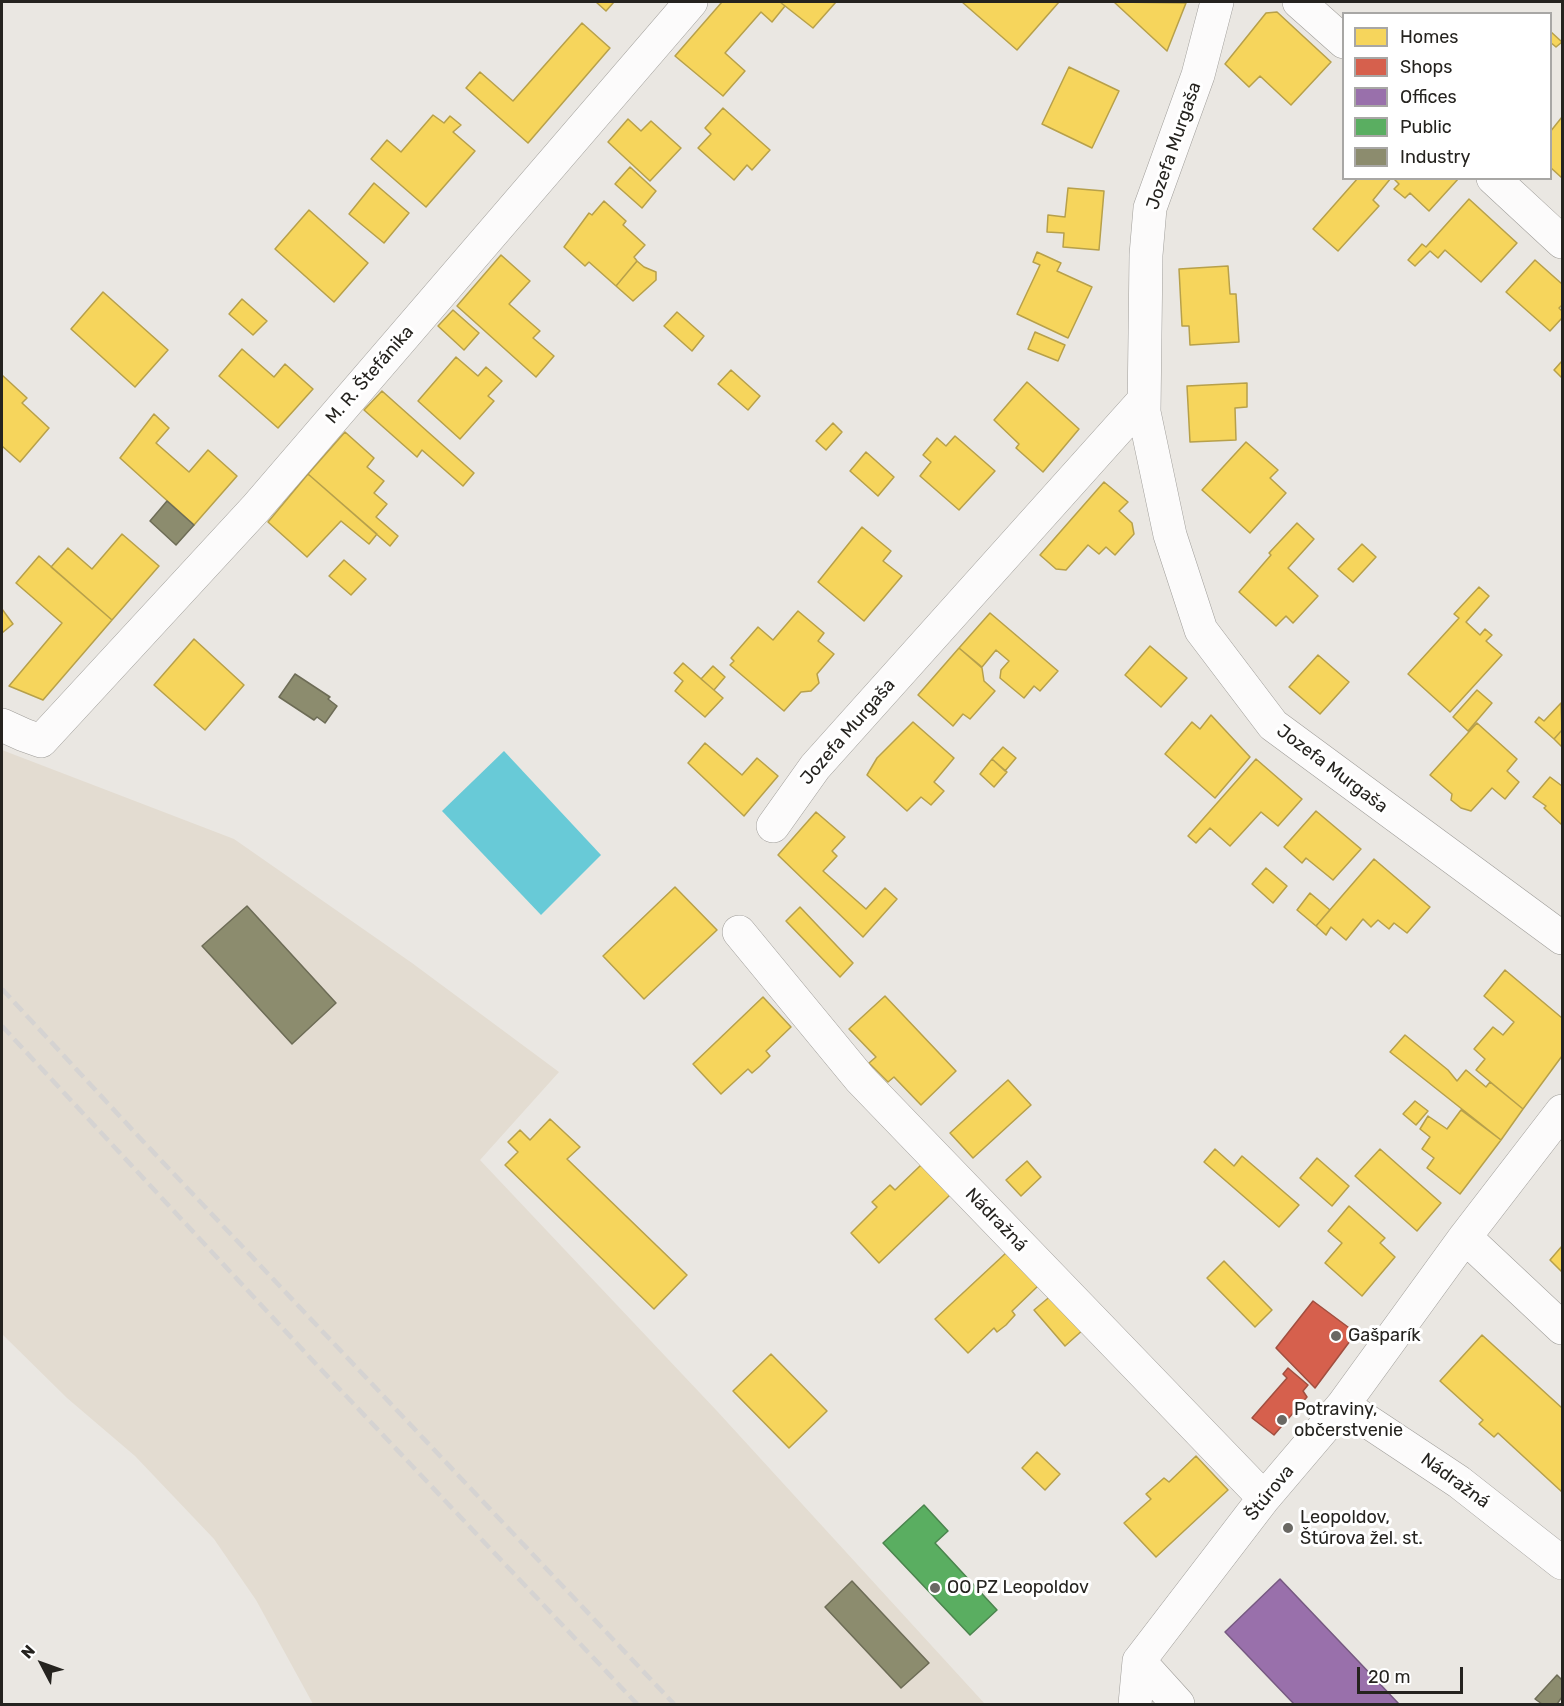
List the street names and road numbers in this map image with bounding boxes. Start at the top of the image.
street label: Jozefa Murgaša [1142,79,1206,213]
street label: M. R. Štefánika [321,321,419,429]
street label: Jozefa Murgaša [796,675,900,789]
street label: Jozefa Murgaša [1272,720,1392,818]
street label: Nádražná [961,1184,1031,1256]
street label: Nádražná [1416,1449,1494,1513]
street label: Štúrova [1241,1461,1299,1525]

